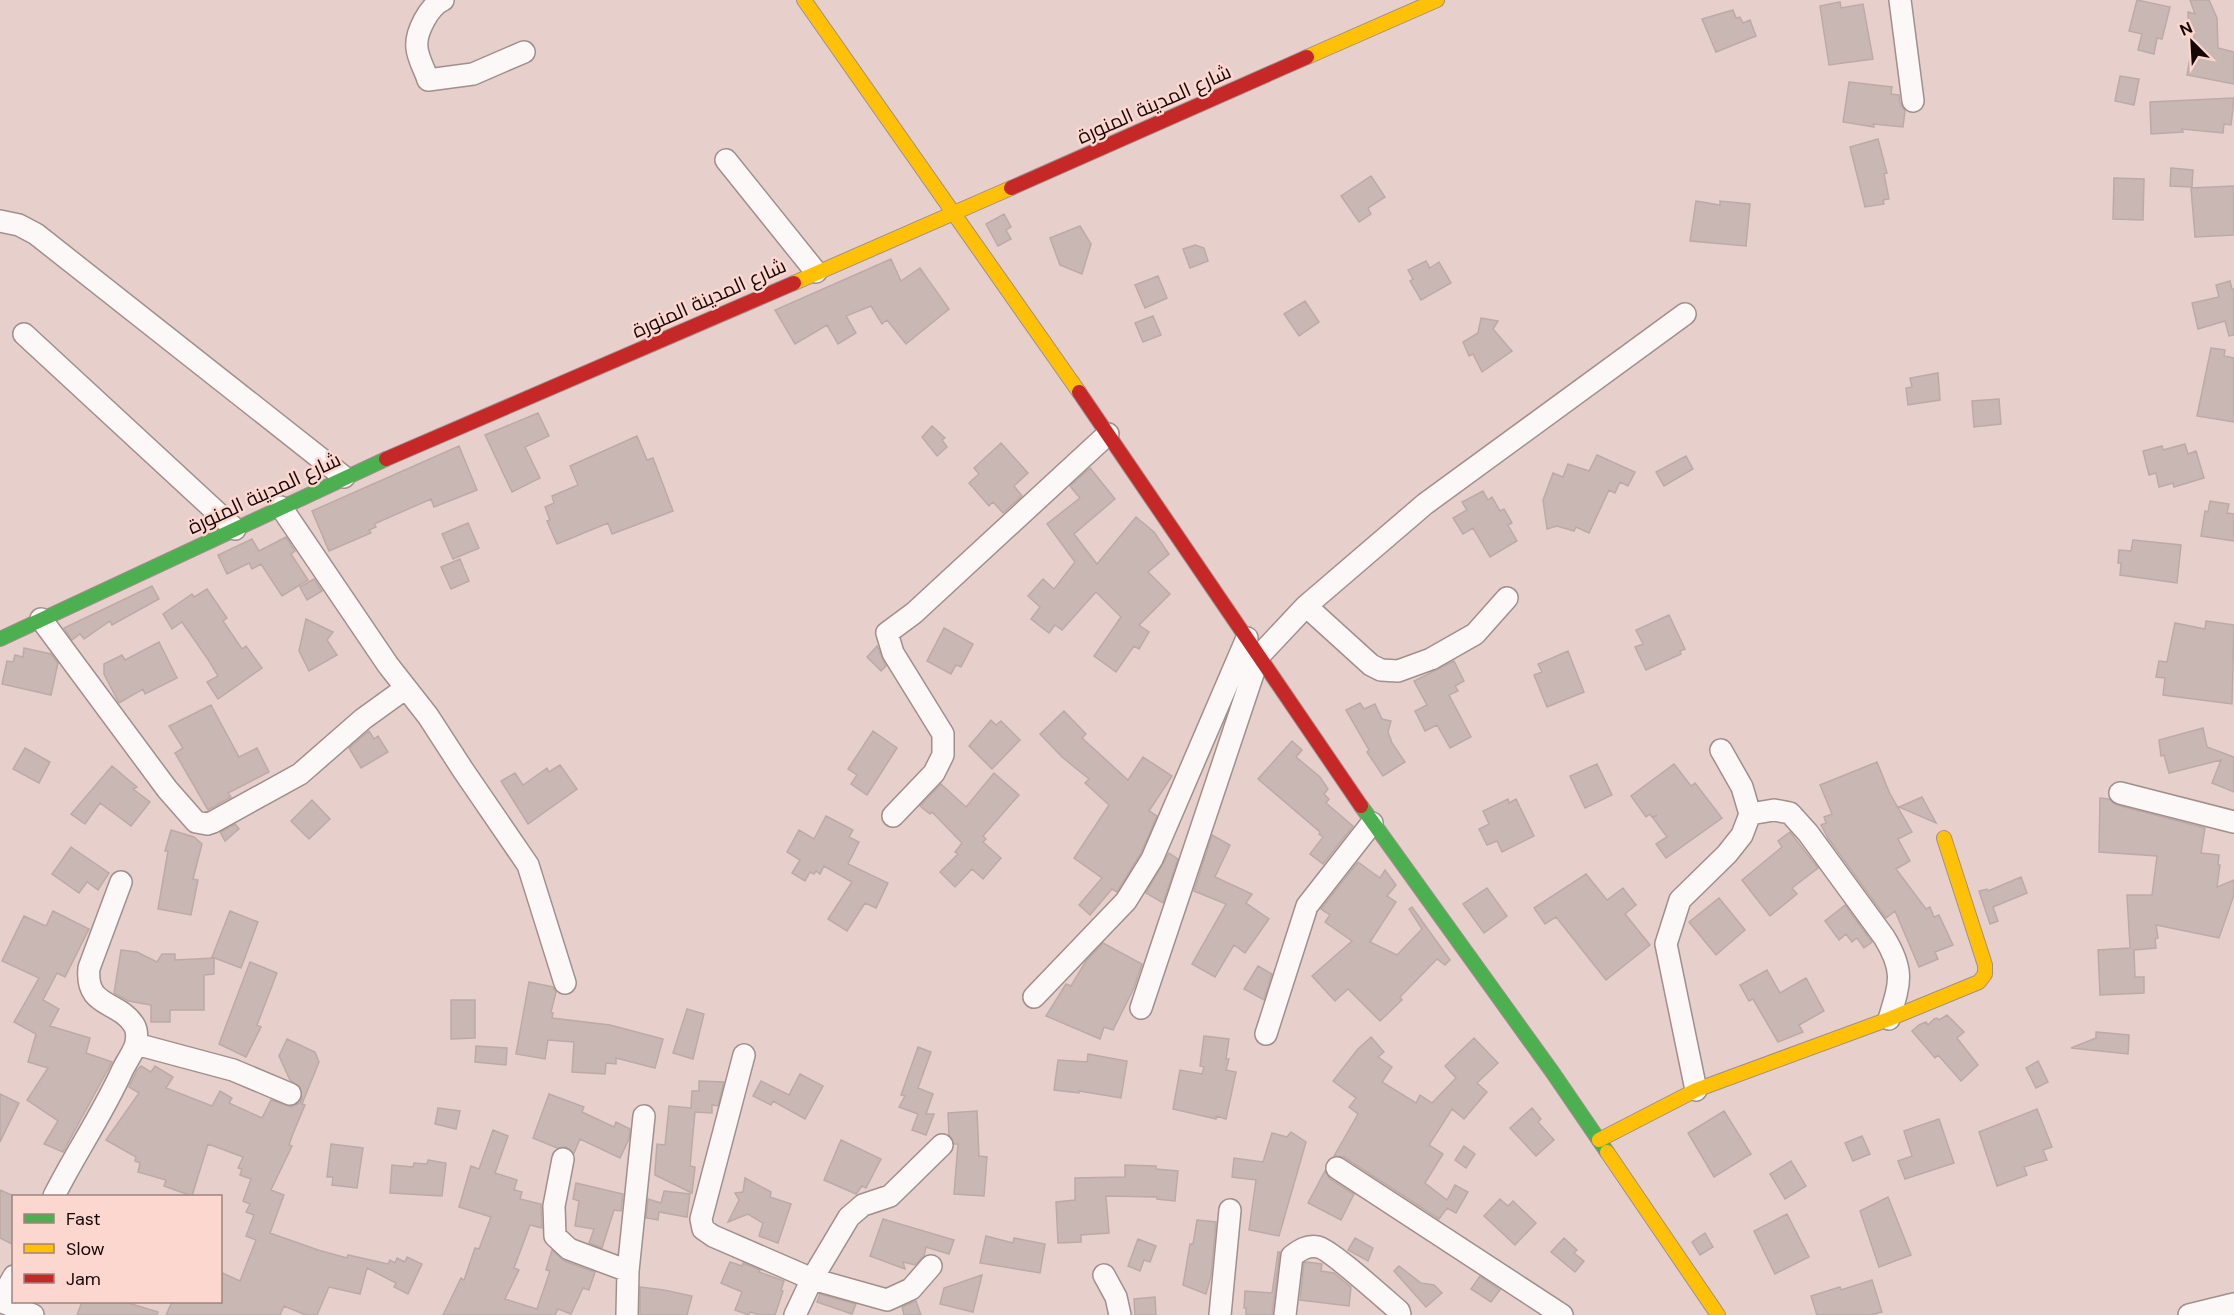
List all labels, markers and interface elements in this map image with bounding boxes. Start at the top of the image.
north arrow [2162,12,2222,72]
text: N [2177,17,2196,41]
street label: شارع المدينة المنورة [1073,58,1236,151]
street label: شارع المدينة المنورة [628,252,791,345]
street label: شارع المدينة المنورة [183,446,345,541]
legend [12,1195,222,1303]
text: Fast [66,1207,101,1231]
text: Slow [66,1237,105,1261]
text: Jam [66,1267,101,1291]

